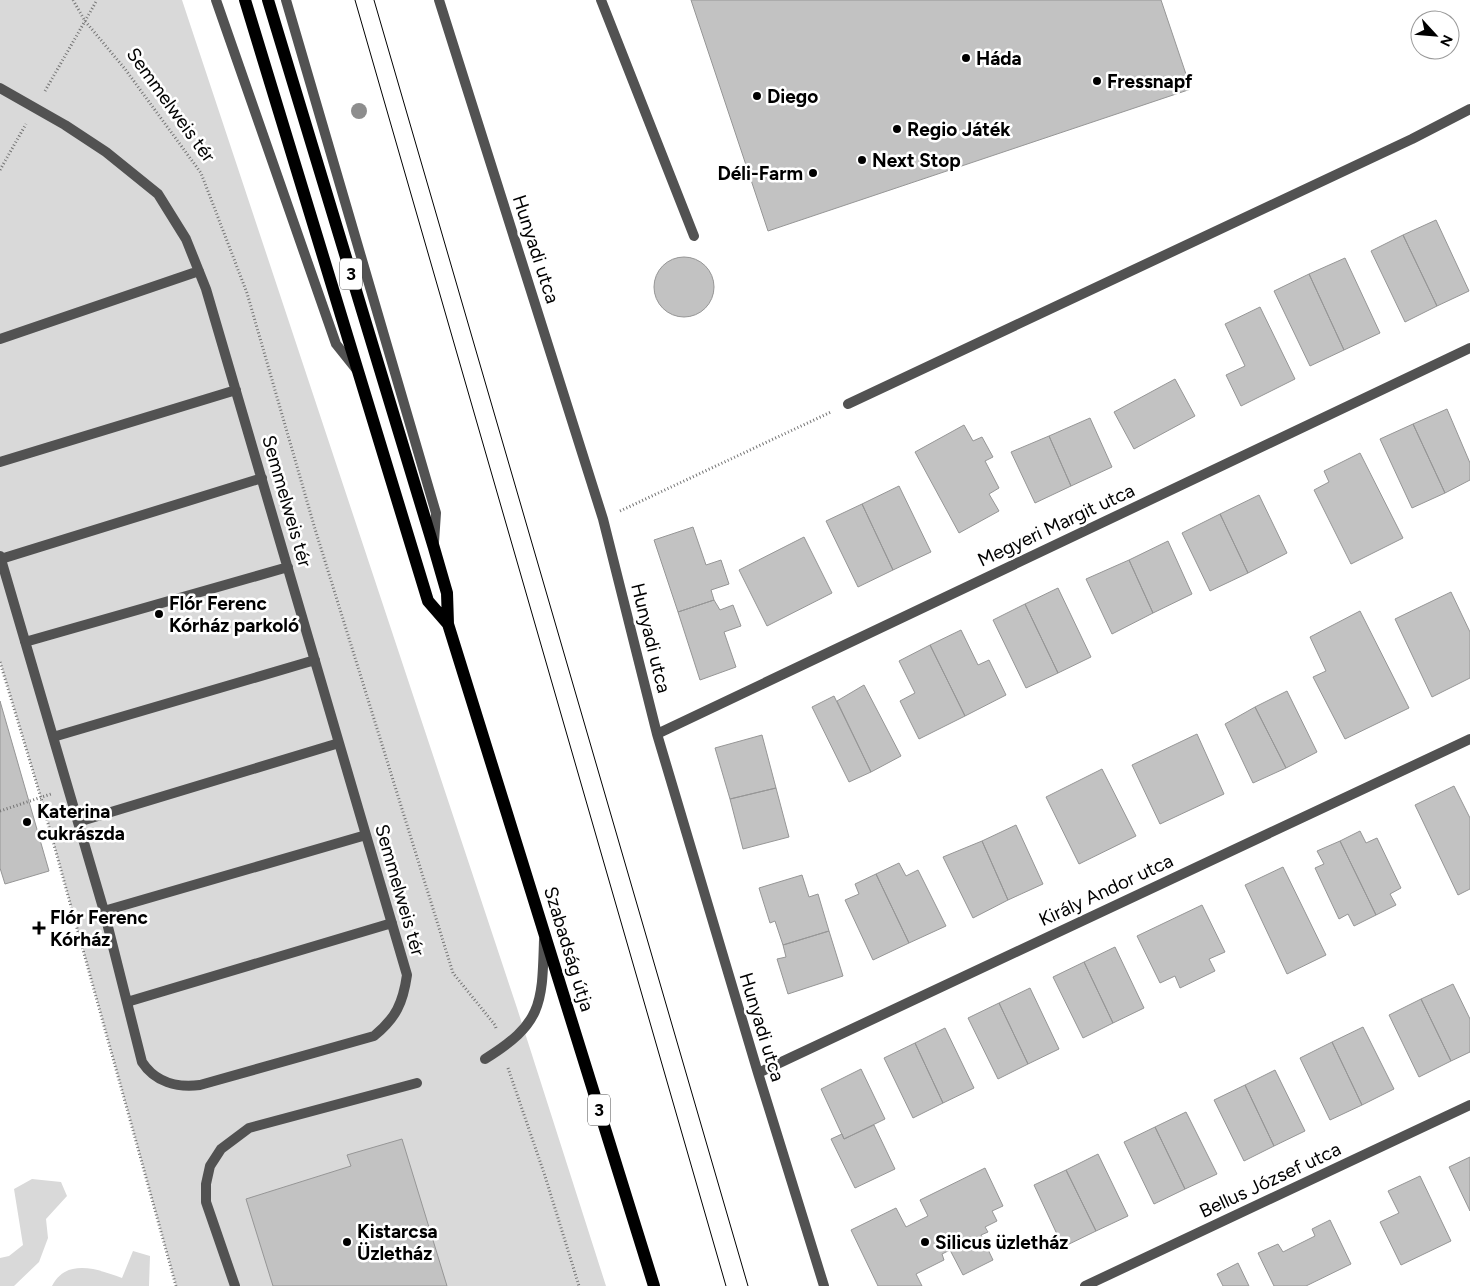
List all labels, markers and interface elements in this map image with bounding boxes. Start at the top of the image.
north arrow [1410,10,1460,60]
text: N [1436,32,1456,49]
street label: Semmelweis tér [122,43,221,167]
place label: Háda [976,47,1022,70]
marker: Háda [960,52,972,64]
place label: Fressnapf [1107,70,1193,93]
marker: Fressnapf [1091,75,1103,87]
place label: Diego [767,85,818,108]
marker: Diego [751,90,763,102]
place label: Regio Játék [907,118,1011,141]
marker: Regio Játék [891,123,903,135]
place label: Next Stop [872,149,961,172]
marker: Next Stop [856,154,868,166]
place label: Déli-Farm [717,162,803,185]
marker: Déli-Farm [807,167,819,179]
street label: Hunyadi utca [508,192,564,306]
road number: 3 [340,258,362,290]
street label: Semmelweis tér [257,433,317,570]
street label: Megyeri Margit utca [974,479,1138,571]
street label: Hunyadi utca [626,581,676,695]
place label: Flór Ferenc Kórház parkoló [169,592,299,637]
marker: Flór Ferenc Kórház parkoló [153,608,165,620]
place label: Katerina cukrászda [37,800,125,845]
marker: Katerina cukrászda [21,816,33,828]
street label: Semmelweis tér [370,822,430,959]
street label: Király Andor utca [1035,849,1177,931]
street label: Szabadság útja [539,884,599,1014]
place label: Flór Ferenc Kórház [50,906,148,951]
marker: Flór Ferenc Kórház [32,921,46,935]
street label: Hunyadi utca [735,970,789,1084]
road number: 3 [588,1094,610,1126]
street label: Bellus József utca [1196,1137,1344,1223]
place label: Kistarcsa Üzletház [357,1220,438,1265]
place label: Silicus üzletház [935,1231,1068,1254]
marker: Kistarcsa Üzletház [341,1236,353,1248]
marker: Silicus üzletház [919,1236,931,1248]

